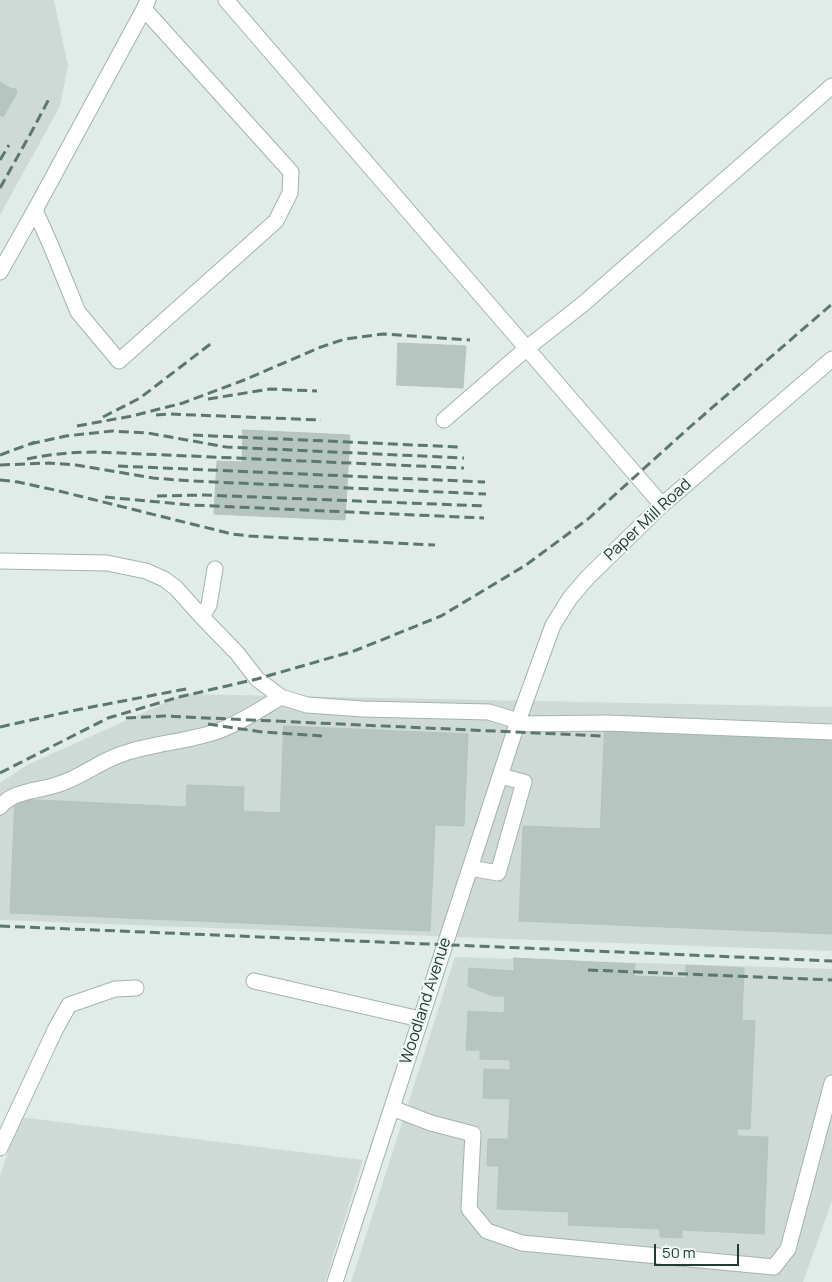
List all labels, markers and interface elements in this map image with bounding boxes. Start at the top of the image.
street label: Paper Mill Road [601,475,695,565]
street label: Woodland Avenue [396,935,456,1067]
scale bar [657,1234,742,1266]
text: 50 m [662,1242,696,1263]

